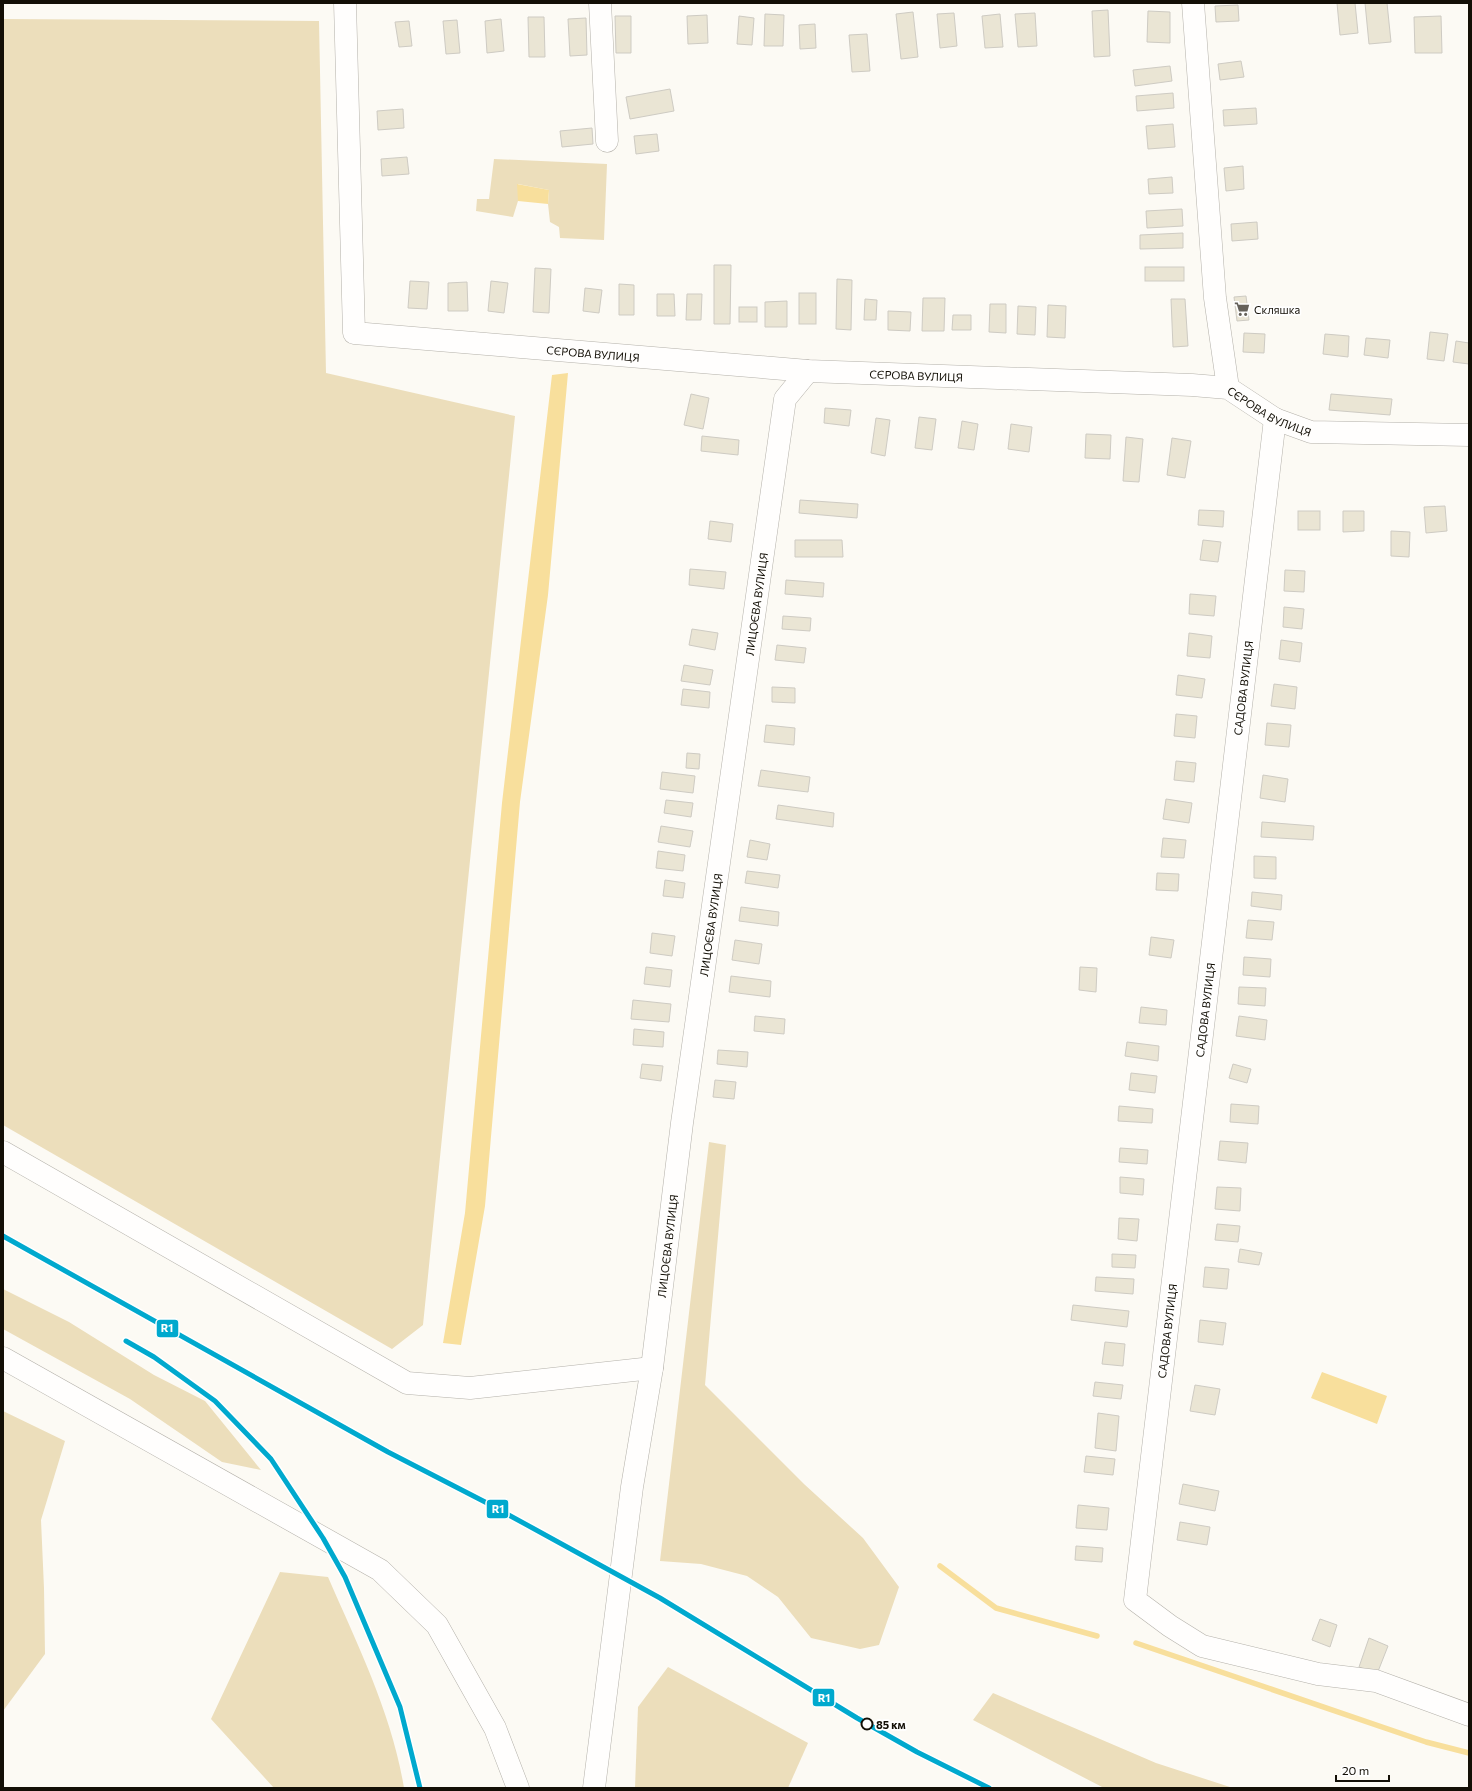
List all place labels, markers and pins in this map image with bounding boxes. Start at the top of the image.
supermarket icon: Скляшка [1233,300,1251,318]
place label: Скляшка [1254,303,1300,316]
marker: 85 км [860,1717,874,1731]
place label: 85 км [876,1718,906,1731]

